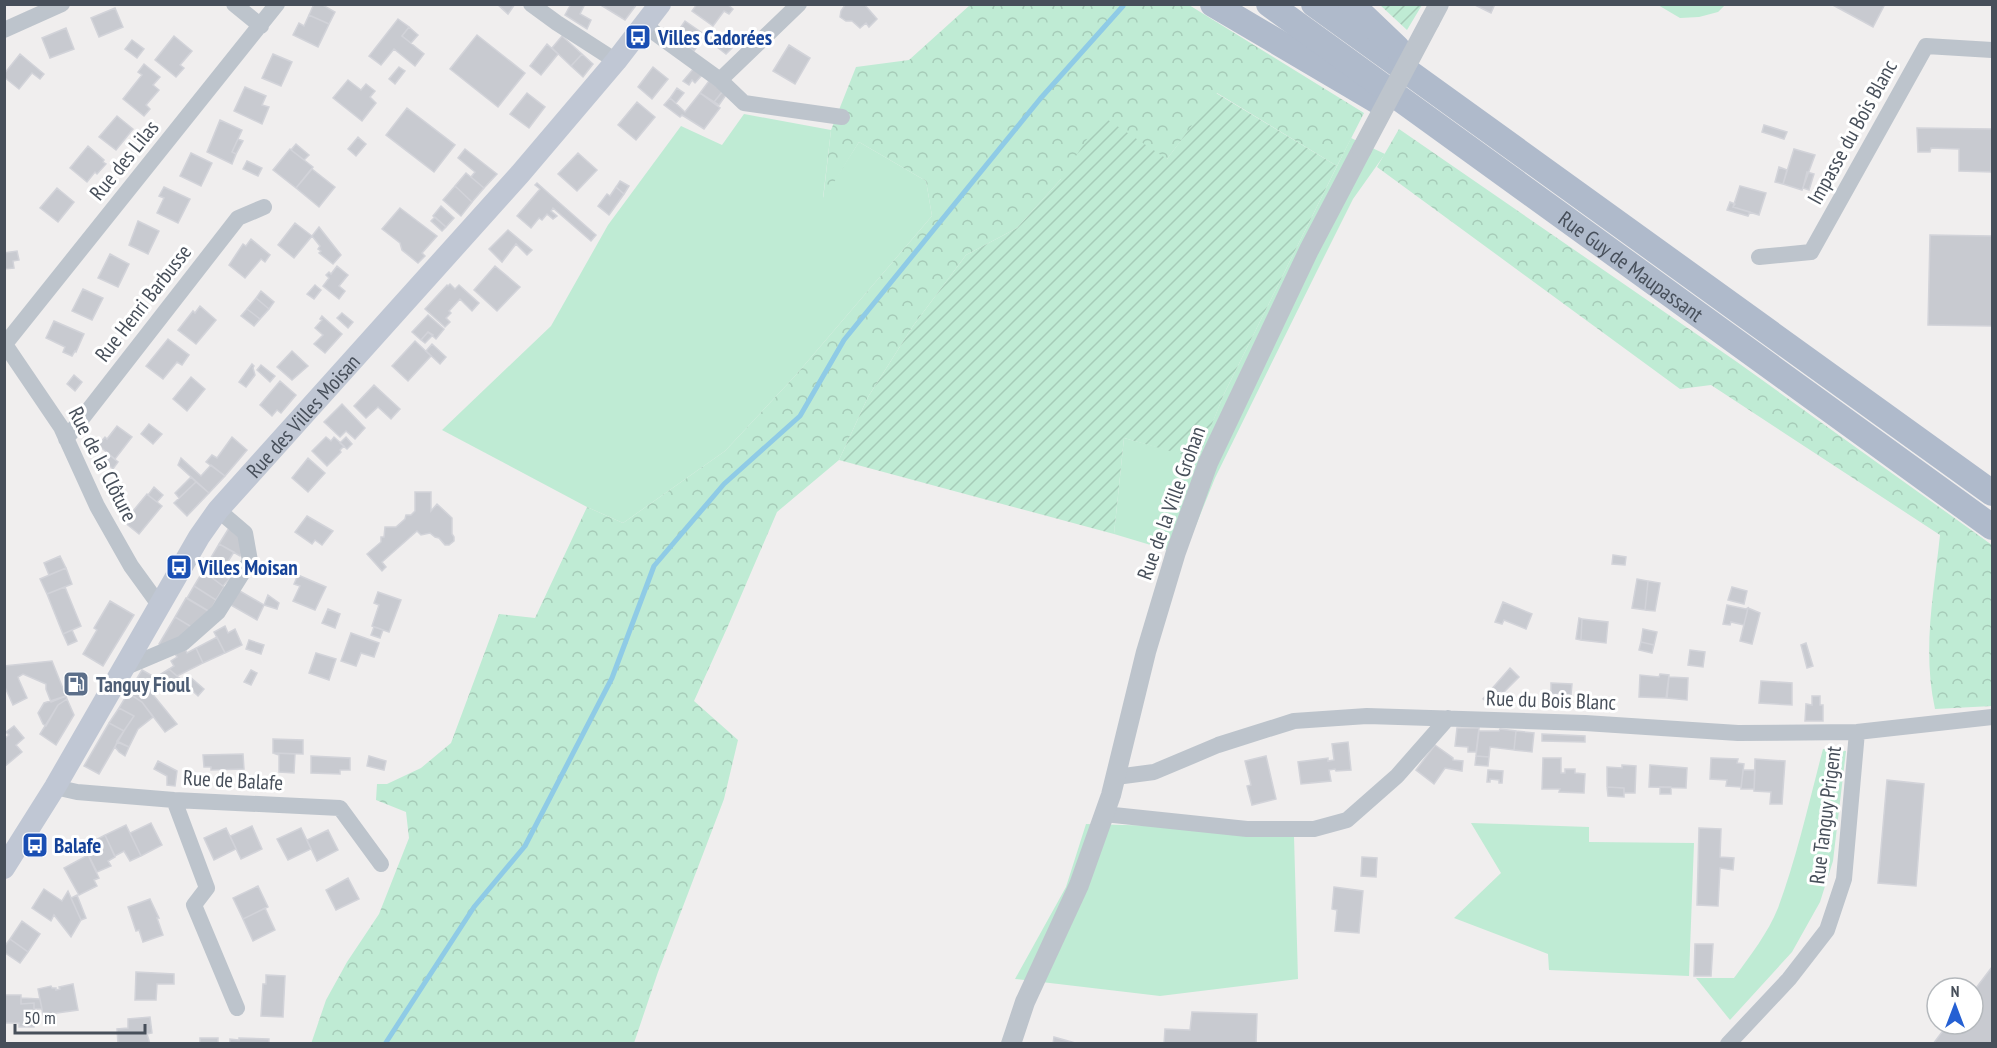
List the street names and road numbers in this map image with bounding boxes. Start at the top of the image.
street label: Impasse du Bois Blanc [1801,55,1903,209]
street label: Rue des Lilas [84,114,164,206]
street label: Rue Guy de Maupassant [1554,205,1709,327]
street label: Rue Henri Barbusse [89,239,197,367]
street label: Rue des Villes Moisan [240,348,365,483]
street label: Rue de la Clôture [63,402,143,526]
street label: Rue de la Ville Grohan [1131,423,1211,583]
street label: Rue du Bois Blanc [1486,684,1617,716]
street label: Rue Tanguy Prigent [1803,744,1847,886]
street label: Rue de Balafe [182,764,284,796]

